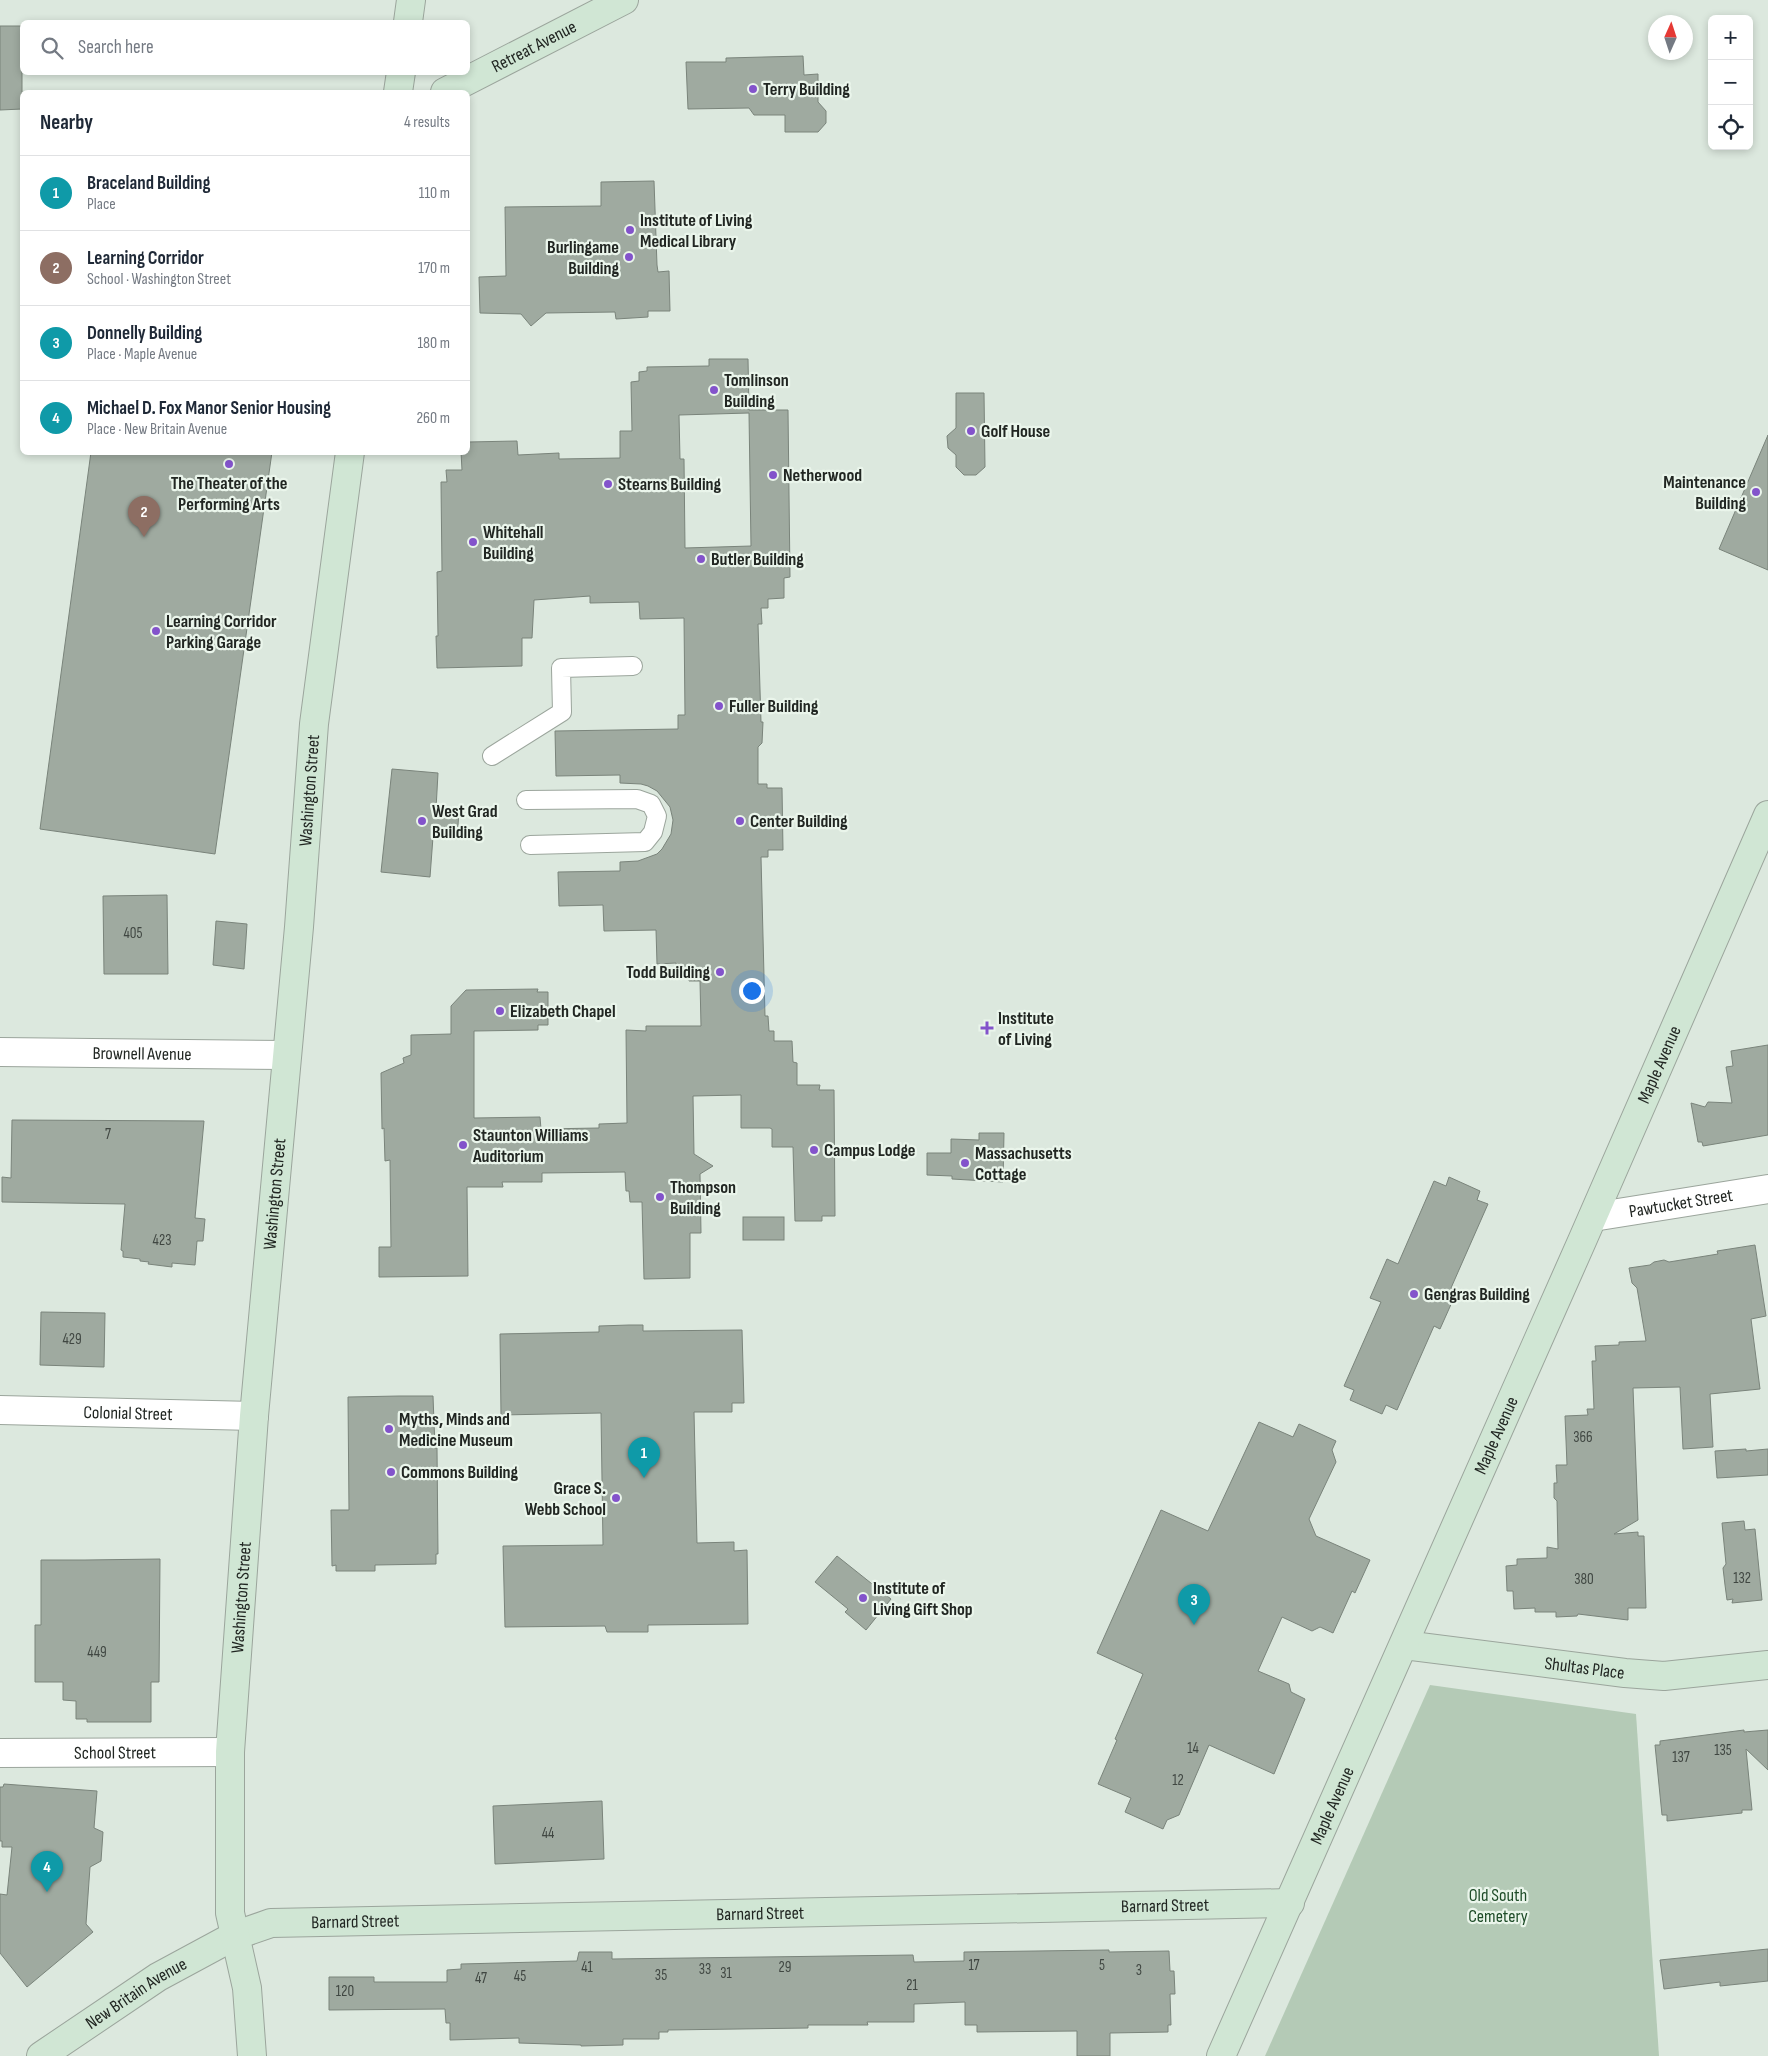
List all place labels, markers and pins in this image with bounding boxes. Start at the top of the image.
place label: Terry Building [763,79,850,100]
marker: Terry Building [747,83,759,95]
place label: Institute of Living Medical Library [640,210,753,252]
marker: Institute of Living Medical Library [624,224,636,236]
place label: Burlingame Building [547,237,619,279]
marker: Burlingame Building [623,251,635,263]
place label: Tomlinson Building [724,370,789,412]
marker: Tomlinson Building [708,384,720,396]
place label: Golf House [981,421,1050,442]
marker: Golf House [965,425,977,437]
marker: The Theater of the Performing Arts [223,458,235,470]
place label: Netherwood [783,465,862,486]
marker: Netherwood [767,469,779,481]
place label: Maintenance Building [1663,472,1746,514]
place label: The Theater of the Performing Arts [171,473,287,515]
place label: Stearns Building [618,474,722,495]
marker: Stearns Building [602,478,614,490]
marker: Maintenance Building [1750,486,1762,498]
pin: 2 [128,496,160,537]
place label: Whitehall Building [483,522,543,564]
marker: Whitehall Building [467,536,479,548]
place label: Butler Building [711,549,804,570]
marker: Butler Building [695,553,707,565]
place label: Learning Corridor Parking Garage [166,611,277,653]
marker: Learning Corridor Parking Garage [150,625,162,637]
place label: Fuller Building [729,696,819,717]
marker: Fuller Building [713,700,725,712]
place label: West Grad Building [432,801,498,843]
place label: Center Building [750,811,848,832]
marker: West Grad Building [416,815,428,827]
marker: Center Building [734,815,746,827]
place label: Todd Building [626,962,710,983]
marker: Todd Building [714,966,726,978]
place label: Elizabeth Chapel [510,1001,616,1022]
marker: Elizabeth Chapel [494,1005,506,1017]
place label: Institute of Living [998,1008,1054,1050]
marker: Institute of Living [980,1021,994,1035]
place label: Staunton Williams Auditorium [472,1125,589,1167]
marker: Staunton Williams Auditorium [457,1139,469,1151]
place label: Campus Lodge [824,1140,916,1161]
place label: Massachusetts Cottage [975,1143,1072,1185]
marker: Campus Lodge [808,1144,820,1156]
marker: Massachusetts Cottage [959,1157,971,1169]
place label: Thompson Building [670,1177,736,1219]
marker: Thompson Building [654,1191,666,1203]
place label: Gengras Building [1424,1284,1530,1305]
marker: Gengras Building [1408,1288,1420,1300]
place label: Myths, Minds and Medicine Museum [399,1409,513,1451]
marker: Myths, Minds and Medicine Museum [383,1423,395,1435]
pin: 1 [628,1437,660,1478]
place label: Commons Building [401,1462,519,1483]
marker: Commons Building [385,1466,397,1478]
place label: Grace S. Webb School [525,1478,606,1520]
marker: Grace S. Webb School [610,1492,622,1504]
place label: Institute of Living Gift Shop [873,1578,973,1620]
pin: 3 [1178,1584,1210,1625]
marker: Institute of Living Gift Shop [857,1592,869,1604]
pin: 4 [31,1851,63,1892]

